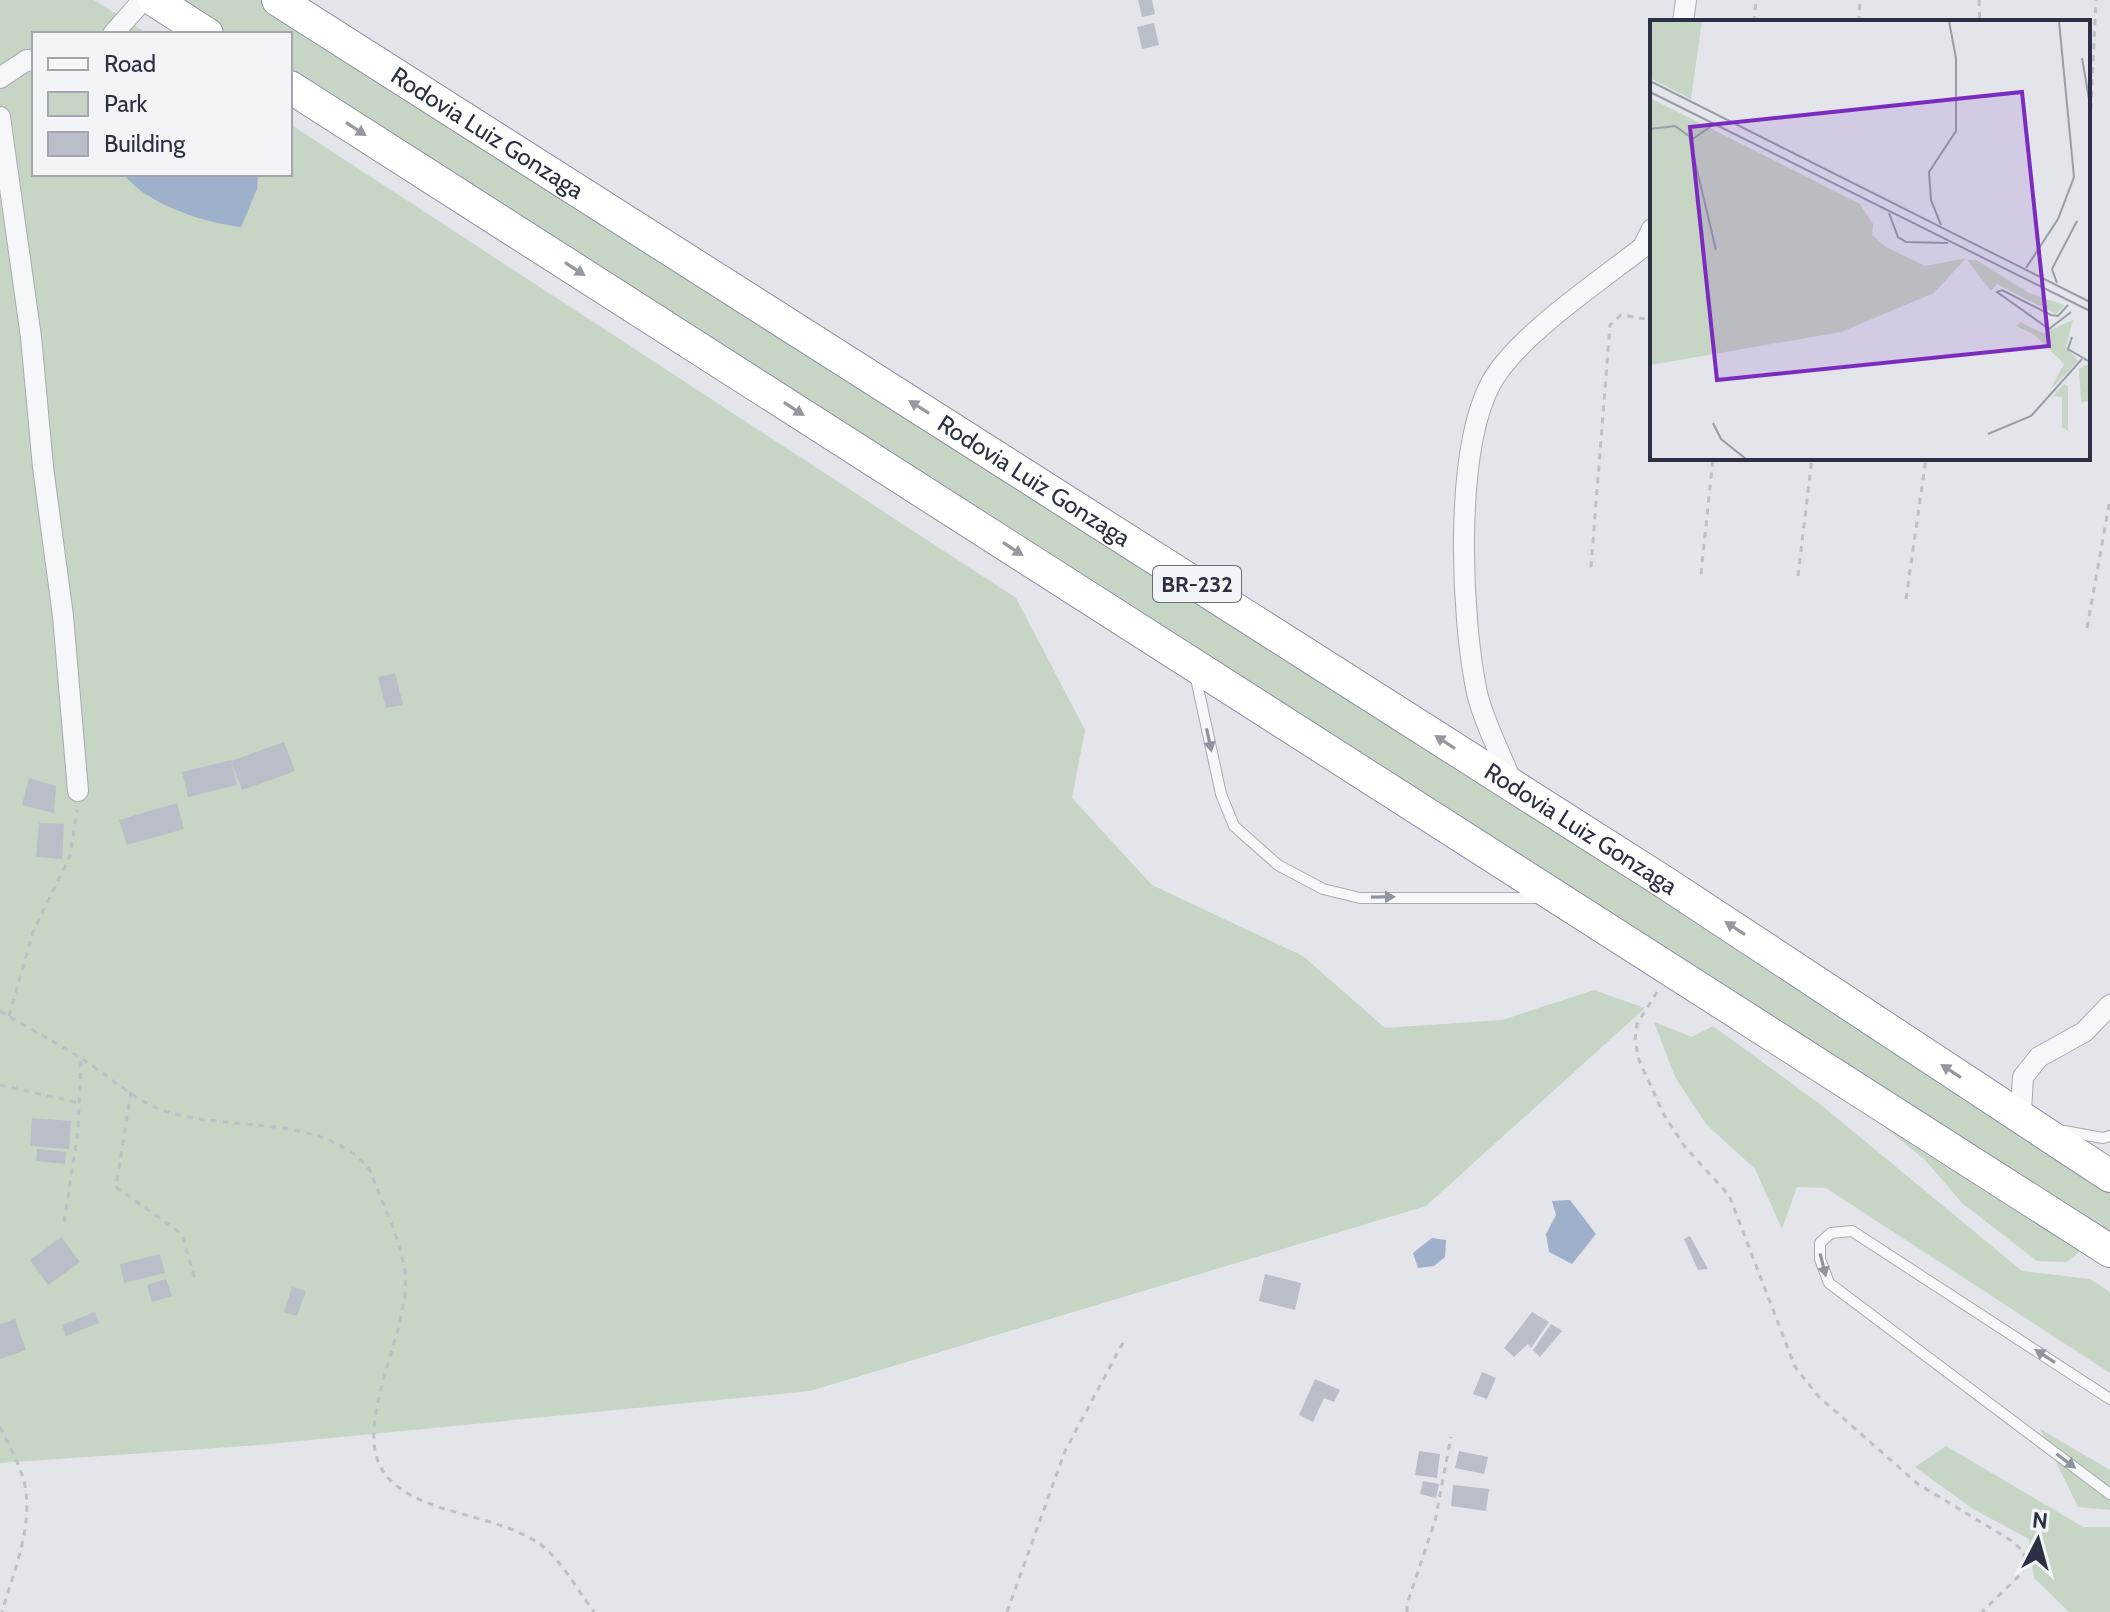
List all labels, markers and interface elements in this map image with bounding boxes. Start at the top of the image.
inset map [1650,20,2090,460]
legend [32,32,292,176]
text: Road [104,49,156,78]
street label: Rodovia Luiz Gonzaga [386,61,590,205]
text: Park [104,89,147,118]
one-way arrow [345,122,367,136]
text: Building [104,129,186,158]
one-way arrow [564,262,586,276]
one-way arrow [908,400,930,414]
one-way arrow [783,402,805,416]
street label: Rodovia Luiz Gonzaga [933,409,1136,553]
one-way arrow [1002,542,1024,556]
road number: BR-232 [1153,566,1241,602]
one-way arrow [1204,728,1216,753]
one-way arrow [1434,736,1456,750]
street label: Rodovia Luiz Gonzaga [1479,757,1683,901]
one-way arrow [1371,891,1396,904]
one-way arrow [1724,921,1745,936]
one-way arrow [1941,1064,1962,1079]
one-way arrow [1818,1253,1830,1278]
one-way arrow [2034,1349,2055,1364]
one-way arrow [2056,1453,2076,1469]
north arrow [1998,1500,2078,1580]
text: N [2031,1506,2049,1535]

